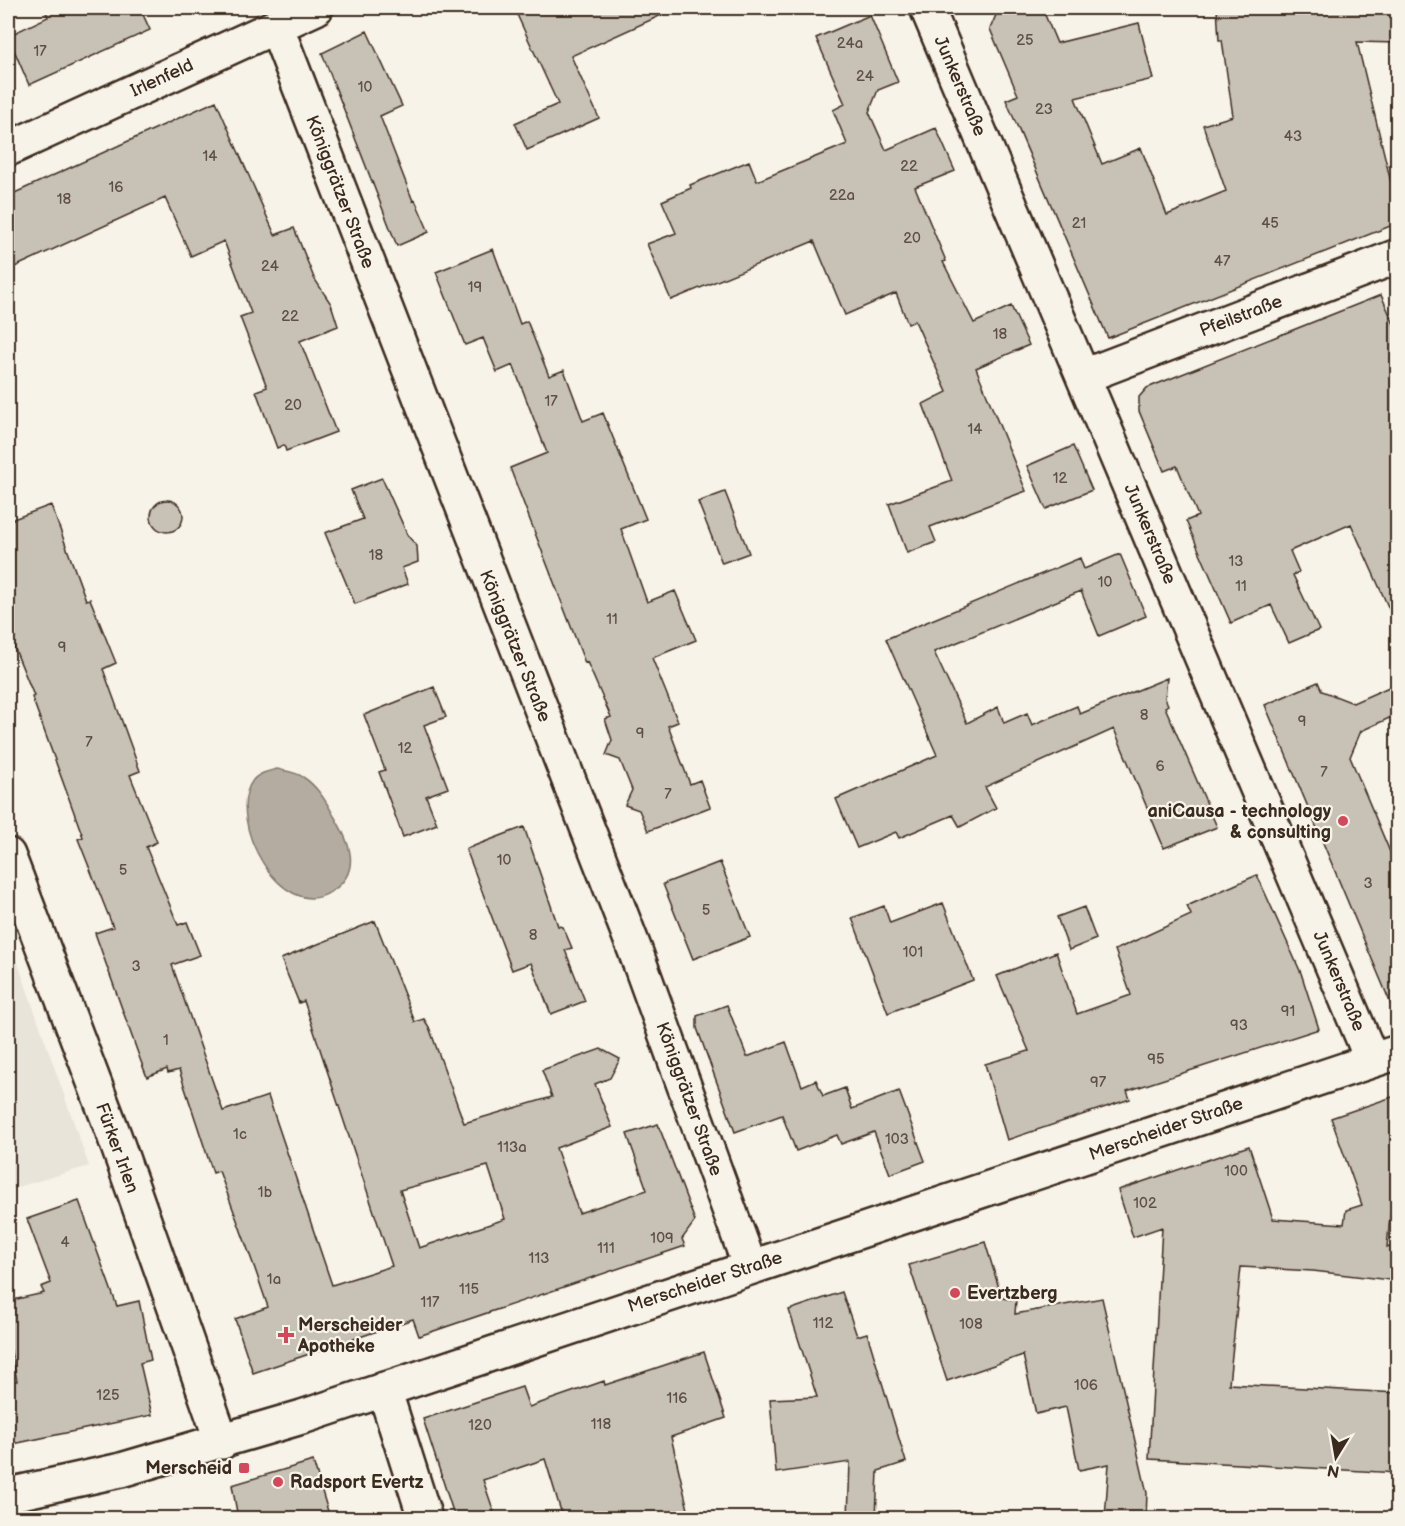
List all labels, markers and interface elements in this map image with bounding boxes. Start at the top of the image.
house number: 25 [1016,31,1034,50]
street label: Junkerstraße [929,33,991,140]
house number: 24a [837,34,863,53]
house number: 17 [33,42,47,61]
street label: Irlenfeld [127,54,197,102]
house number: 24 [856,67,874,86]
house number: 10 [358,78,372,97]
house number: 23 [1035,100,1053,119]
street label: Königgrätzer Straße [301,113,379,272]
house number: 43 [1284,127,1302,146]
house number: 14 [203,147,217,166]
house number: 22 [900,157,918,176]
house number: 16 [109,178,123,197]
house number: 22a [829,186,855,205]
house number: 18 [57,190,72,209]
house number: 21 [1072,214,1086,233]
house number: 45 [1261,214,1279,233]
house number: 20 [903,229,921,248]
house number: 47 [1214,252,1231,271]
house number: 24 [261,257,279,276]
house number: 19 [468,278,482,297]
street label: Pfeilstraße [1197,291,1285,341]
house number: 22 [281,307,299,326]
house number: 18 [993,325,1008,344]
house number: 17 [544,392,558,411]
house number: 20 [284,396,302,415]
house number: 14 [968,420,982,439]
house number: 12 [1053,469,1067,488]
street label: Junkerstraße [1119,481,1181,588]
house number: 18 [369,546,384,565]
house number: 13 [1228,552,1244,571]
street label: Königgrätzer Straße [475,567,555,725]
house number: 10 [1098,573,1112,592]
house number: 11 [1235,577,1247,596]
house number: 11 [606,610,618,629]
house number: 9 [58,638,66,657]
house number: 8 [1140,706,1149,725]
house number: 9 [1298,712,1306,731]
house number: 9 [636,724,644,743]
house number: 7 [85,733,93,752]
house number: 12 [398,739,412,758]
house number: 6 [1155,757,1165,776]
house number: 7 [1320,763,1328,782]
house number: 7 [664,785,672,804]
place label: aniCausa - technology & consulting [1147,801,1332,843]
marker: aniCausa - technology & consulting [1336,814,1350,828]
house number: 10 [497,851,511,870]
house number: 5 [119,861,127,880]
house number: 3 [1363,874,1373,893]
house number: 5 [702,901,710,920]
house number: 8 [529,926,538,945]
street label: Junkerstraße [1308,928,1370,1035]
house number: 101 [903,943,923,962]
house number: 3 [131,957,141,976]
house number: 91 [1281,1002,1295,1021]
house number: 93 [1230,1016,1248,1035]
street label: Königgrätzer Straße [651,1019,727,1179]
house number: 1 [163,1031,169,1050]
house number: 95 [1147,1050,1165,1069]
house number: 97 [1090,1073,1107,1092]
street label: Merscheider Straße [1086,1093,1246,1165]
street label: Fürker Irlen [91,1100,143,1196]
house number: 1c [233,1125,247,1144]
house number: 103 [885,1130,909,1149]
house number: 113a [497,1138,527,1157]
house number: 100 [1224,1162,1248,1181]
house number: 1b [258,1183,273,1202]
house number: 102 [1133,1194,1157,1213]
house number: 109 [650,1229,674,1248]
house number: 4 [60,1233,70,1252]
house number: 111 [597,1239,615,1258]
street label: Merscheider Straße [625,1247,785,1317]
house number: 113 [529,1249,549,1268]
house number: 1a [267,1270,281,1289]
house number: 115 [459,1280,479,1299]
place label: Evertzberg [967,1283,1057,1304]
marker: Evertzberg [948,1286,962,1300]
house number: 117 [421,1293,440,1312]
house number: 112 [813,1314,833,1333]
place label: Merscheider Apotheke [297,1315,403,1357]
house number: 108 [959,1315,983,1334]
marker: Merscheider Apotheke [279,1328,293,1342]
house number: 106 [1074,1376,1098,1395]
house number: 125 [96,1386,120,1405]
house number: 116 [667,1389,687,1408]
house number: 118 [591,1415,611,1434]
house number: 120 [468,1416,492,1435]
north arrow [1306,1427,1366,1487]
place label: Merscheid [145,1458,232,1479]
text: N [1326,1460,1341,1481]
marker: Merscheid [237,1461,251,1475]
place label: Radsport Evertz [290,1472,424,1493]
marker: Radsport Evertz [271,1475,285,1489]

